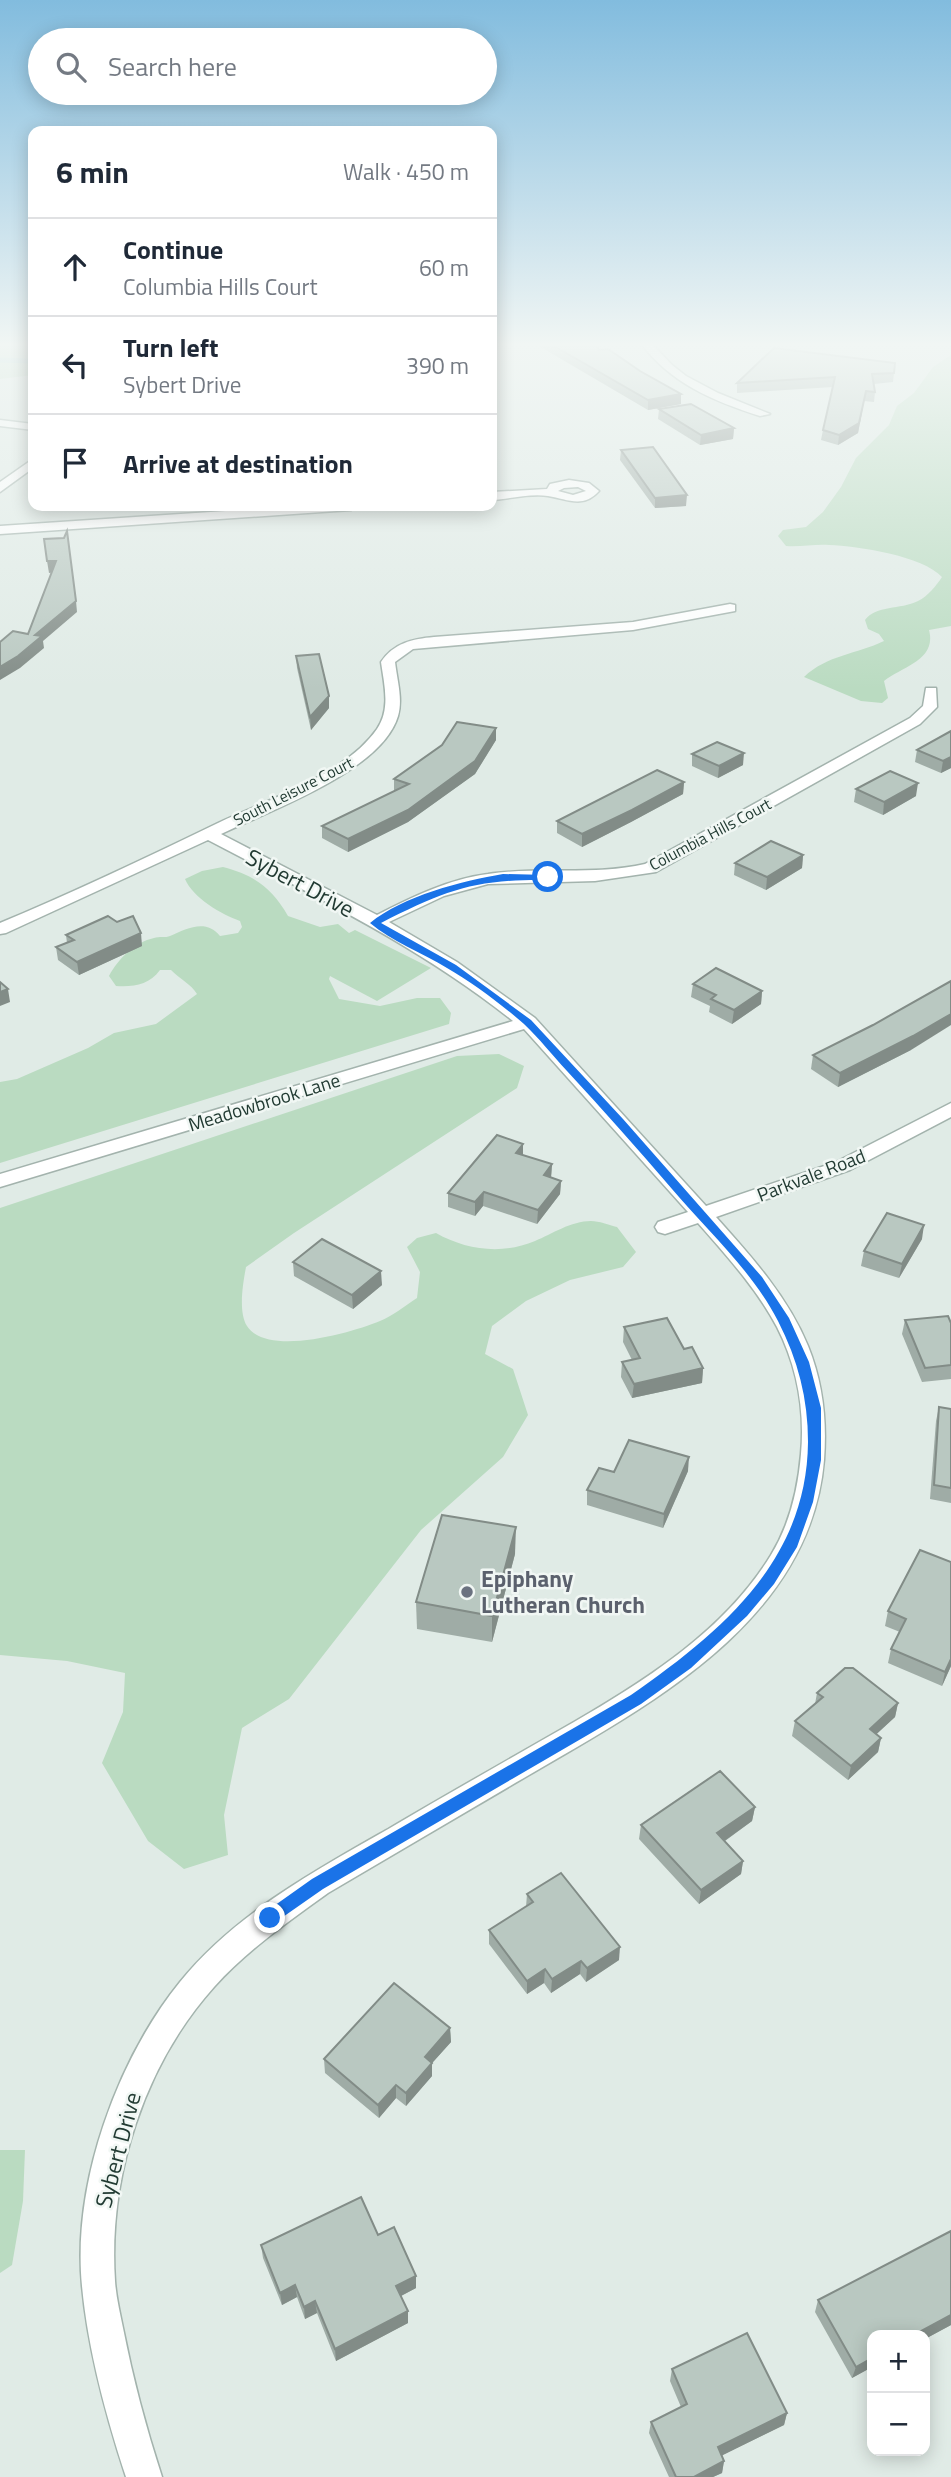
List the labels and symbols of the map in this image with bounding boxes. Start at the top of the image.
street label: South Leisure Court [229,750,358,832]
street label: Columbia Hills Court [645,791,776,876]
street label: Sybert Drive [240,839,361,926]
route start [532,861,563,892]
street label: Meadowbrook Lane [184,1065,343,1138]
street label: Parkvale Road [752,1141,869,1209]
place label: Epiphany Lutheran Church [481,1561,645,1622]
marker: Epiphany Lutheran Church [459,1584,475,1600]
route end [254,1902,285,1933]
street label: Sybert Drive [85,2088,150,2212]

